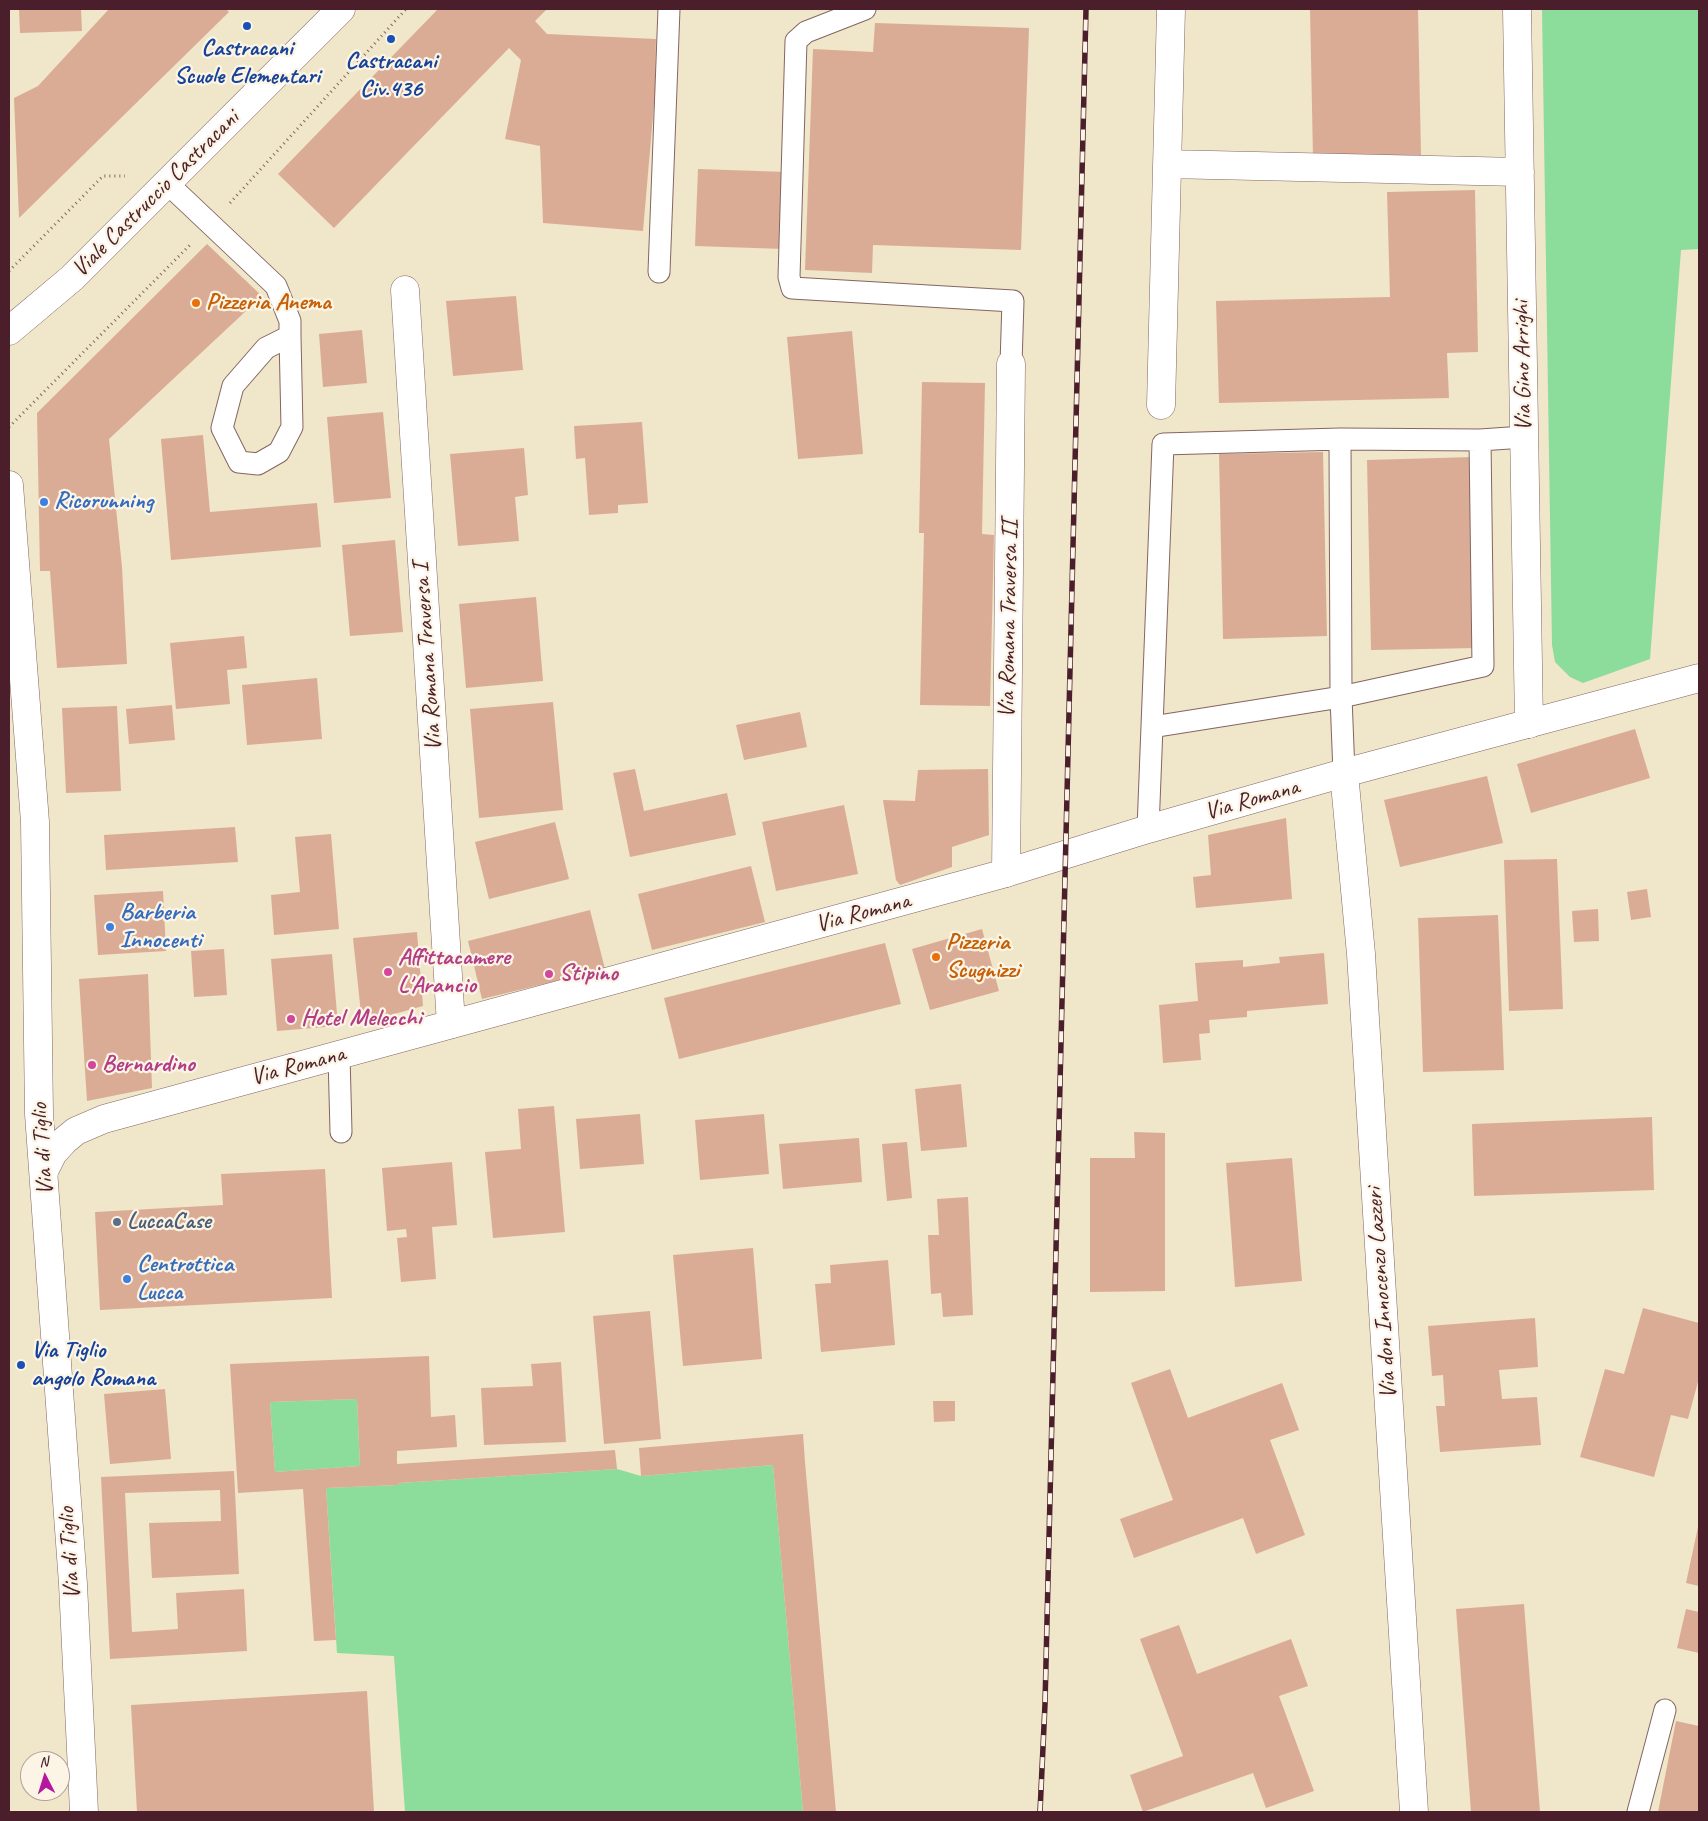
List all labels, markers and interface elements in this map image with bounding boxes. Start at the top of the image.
marker: Castracani Scuole Elementari [241,20,253,32]
marker: Castracani Civ.436 [385,33,397,45]
place label: Castracani Scuole Elementari [174,35,320,91]
place label: Castracani Civ.436 [345,48,437,104]
street label: Viale Castruccio Castracani [66,104,246,284]
place label: Pizzeria Anema [206,289,331,317]
marker: Pizzeria Anema [190,297,202,309]
street label: Via Gino Arrighi [1507,300,1539,432]
place label: Ricorunning [54,488,153,516]
marker: Ricorunning [38,496,50,508]
street label: Via Romana Traversa II [993,520,1025,718]
street label: Via Romana Traversa I [407,562,449,752]
street label: Via Romana [1202,773,1302,827]
street label: Via Romana [813,887,913,939]
place label: Barberia Innocenti [120,899,201,955]
marker: Barberia Innocenti [104,921,116,933]
place label: Pizzeria Scugnizzi [946,929,1019,985]
place label: Affittacamere L'Arancio [398,944,510,1000]
marker: Pizzeria Scugnizzi [930,951,942,963]
place label: Stipino [559,960,618,988]
marker: Affittacamere L'Arancio [382,966,394,978]
marker: Stipino [543,968,555,980]
place label: Hotel Melecchi [301,1005,421,1033]
marker: Hotel Melecchi [285,1013,297,1025]
street label: Via Romana [248,1040,348,1092]
place label: Bernardino [102,1051,195,1079]
marker: Bernardino [86,1059,98,1071]
street label: Via di Tiglio [25,1102,61,1196]
street label: Via don Innocenzo Lazzeri [1360,1186,1404,1400]
place label: LuccaCase [127,1208,211,1236]
marker: LuccaCase [111,1216,123,1228]
place label: Centrottica Lucca [137,1251,233,1307]
marker: Centrottica Lucca [121,1273,133,1285]
place label: Via Tiglio angolo Romana [31,1337,155,1393]
marker: Via Tiglio angolo Romana [15,1359,27,1371]
street label: Via di Tiglio [52,1506,88,1600]
north arrow [20,1751,70,1801]
text: N [39,1753,49,1770]

